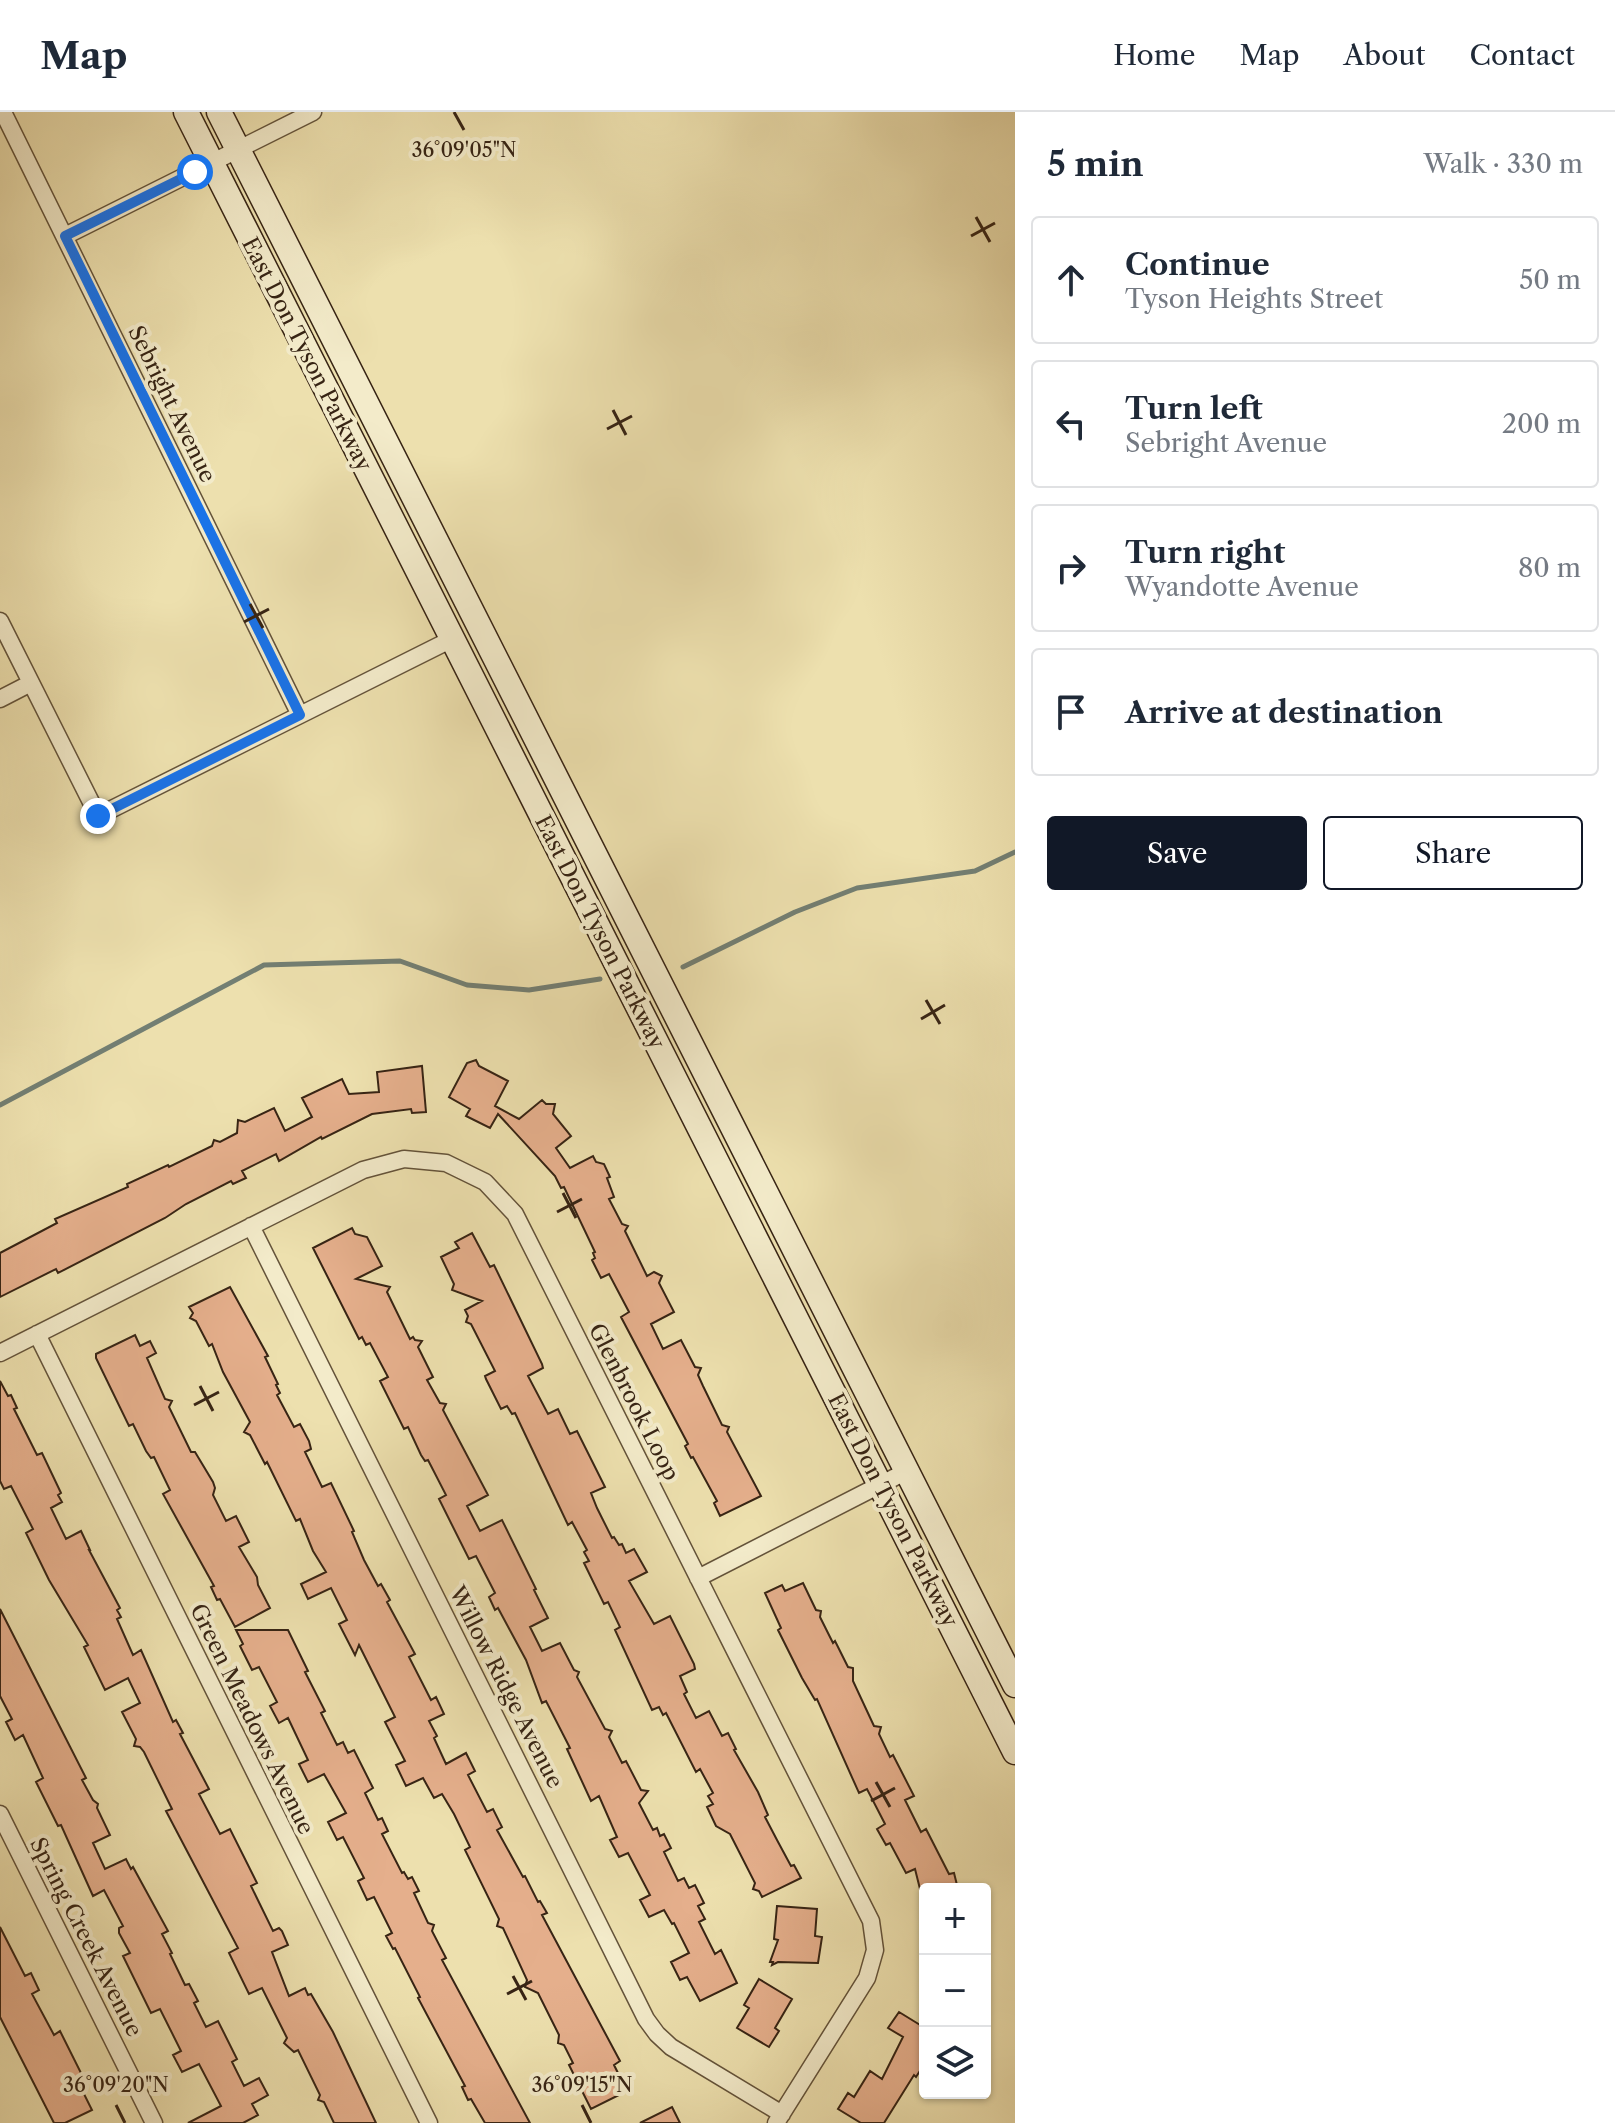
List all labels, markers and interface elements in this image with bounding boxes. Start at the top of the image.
text: Map [40,32,128,79]
text: Home [1113,38,1195,72]
text: Map [1239,38,1299,72]
text: About [1343,38,1425,72]
text: Contact [1469,38,1575,72]
text: 36°09'05"N [411,138,517,162]
text: 5 min [1047,143,1144,185]
text: Walk · 330 m [1424,148,1583,180]
route start [177,154,213,190]
street label: East Don Tyson Parkway [236,233,378,476]
text: Continue [1125,246,1270,283]
icon: ahead [1049,258,1093,302]
text: 50 m [1519,264,1581,296]
text: Tyson Heights Street [1125,283,1383,315]
street label: Sebright Avenue [122,321,222,487]
text: Turn left [1125,390,1262,427]
icon: left [1049,402,1093,446]
text: 200 m [1502,408,1581,440]
text: Sebright Avenue [1125,427,1327,459]
text: Turn right [1125,534,1285,571]
icon: right [1049,546,1093,590]
text: 80 m [1518,552,1581,584]
text: Wyandotte Avenue [1125,571,1359,603]
icon: arrive [1049,690,1093,734]
text: Arrive at destination [1125,694,1443,731]
route end [80,798,116,834]
street label: East Don Tyson Parkway [529,811,671,1054]
button: Save [1047,816,1307,890]
button: Share [1323,816,1583,890]
street label: Glenbrook Loop [583,1319,685,1485]
street label: East Don Tyson Parkway [822,1389,964,1632]
street label: Willow Ridge Avenue [443,1581,569,1793]
street label: Green Meadows Avenue [184,1599,320,1839]
street label: Spring Creek Avenue [24,1833,148,2041]
map controls [919,1883,991,2099]
button: + [919,1883,991,1955]
button: − [919,1955,991,2027]
button: layers [919,2027,991,2099]
text: 36°09'20"N [63,2073,169,2097]
text: 36°09'15"N [532,2073,632,2097]

